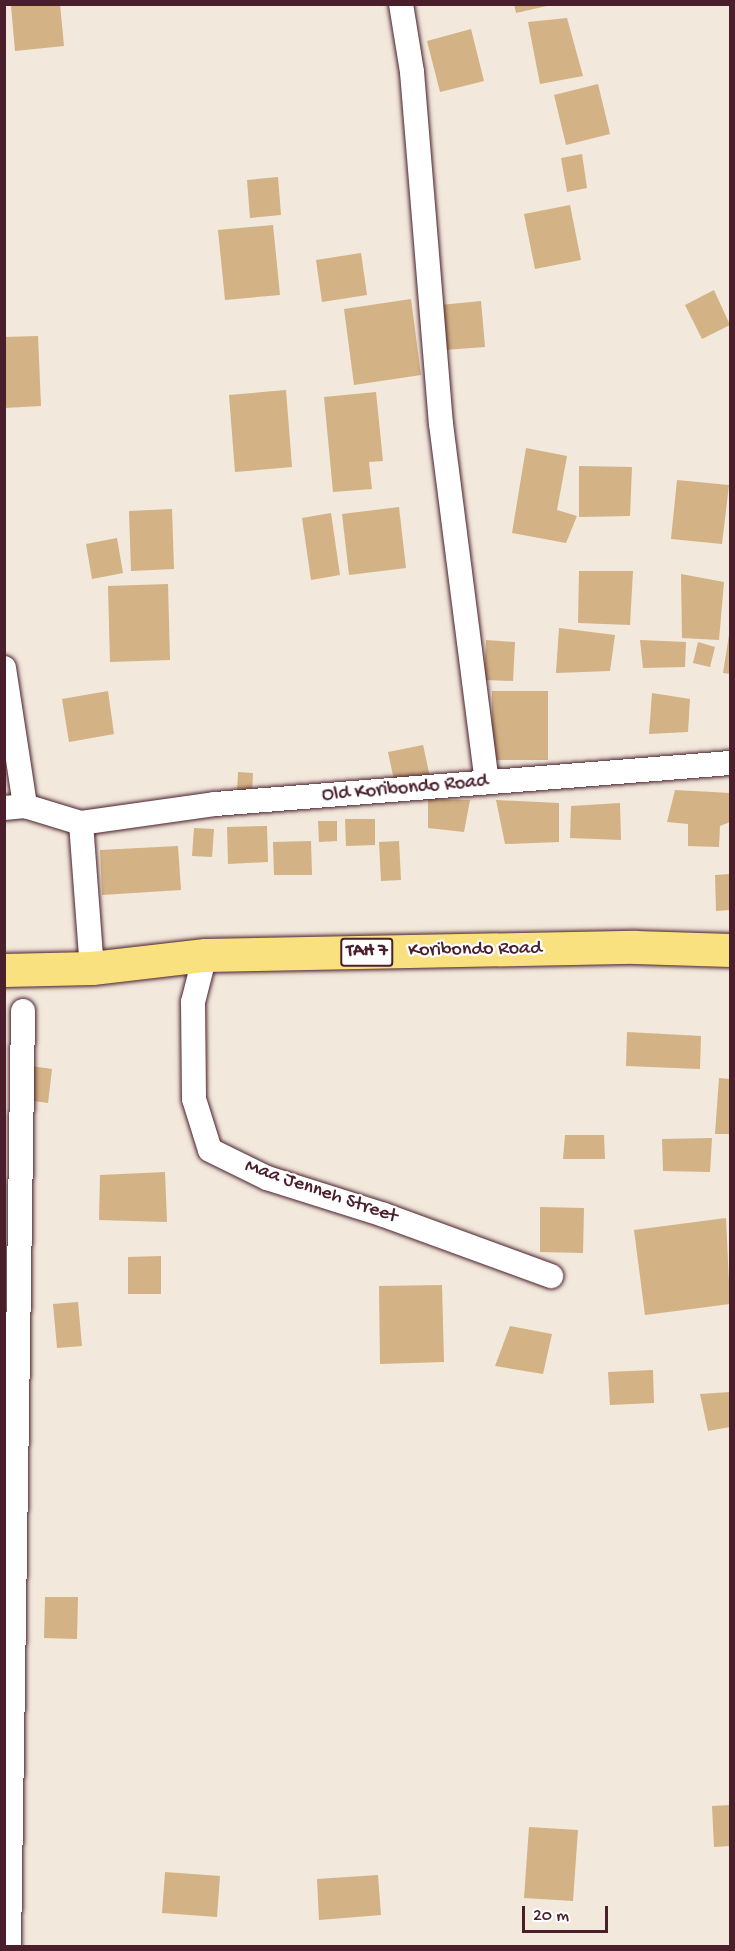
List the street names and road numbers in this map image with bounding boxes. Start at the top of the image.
street label: Old Koribondo Road [321,770,489,808]
road number: TAH 7 [340,937,394,967]
street label: Koribondo Road [408,937,542,963]
street label: Maa Jenneh Street [242,1155,400,1229]

